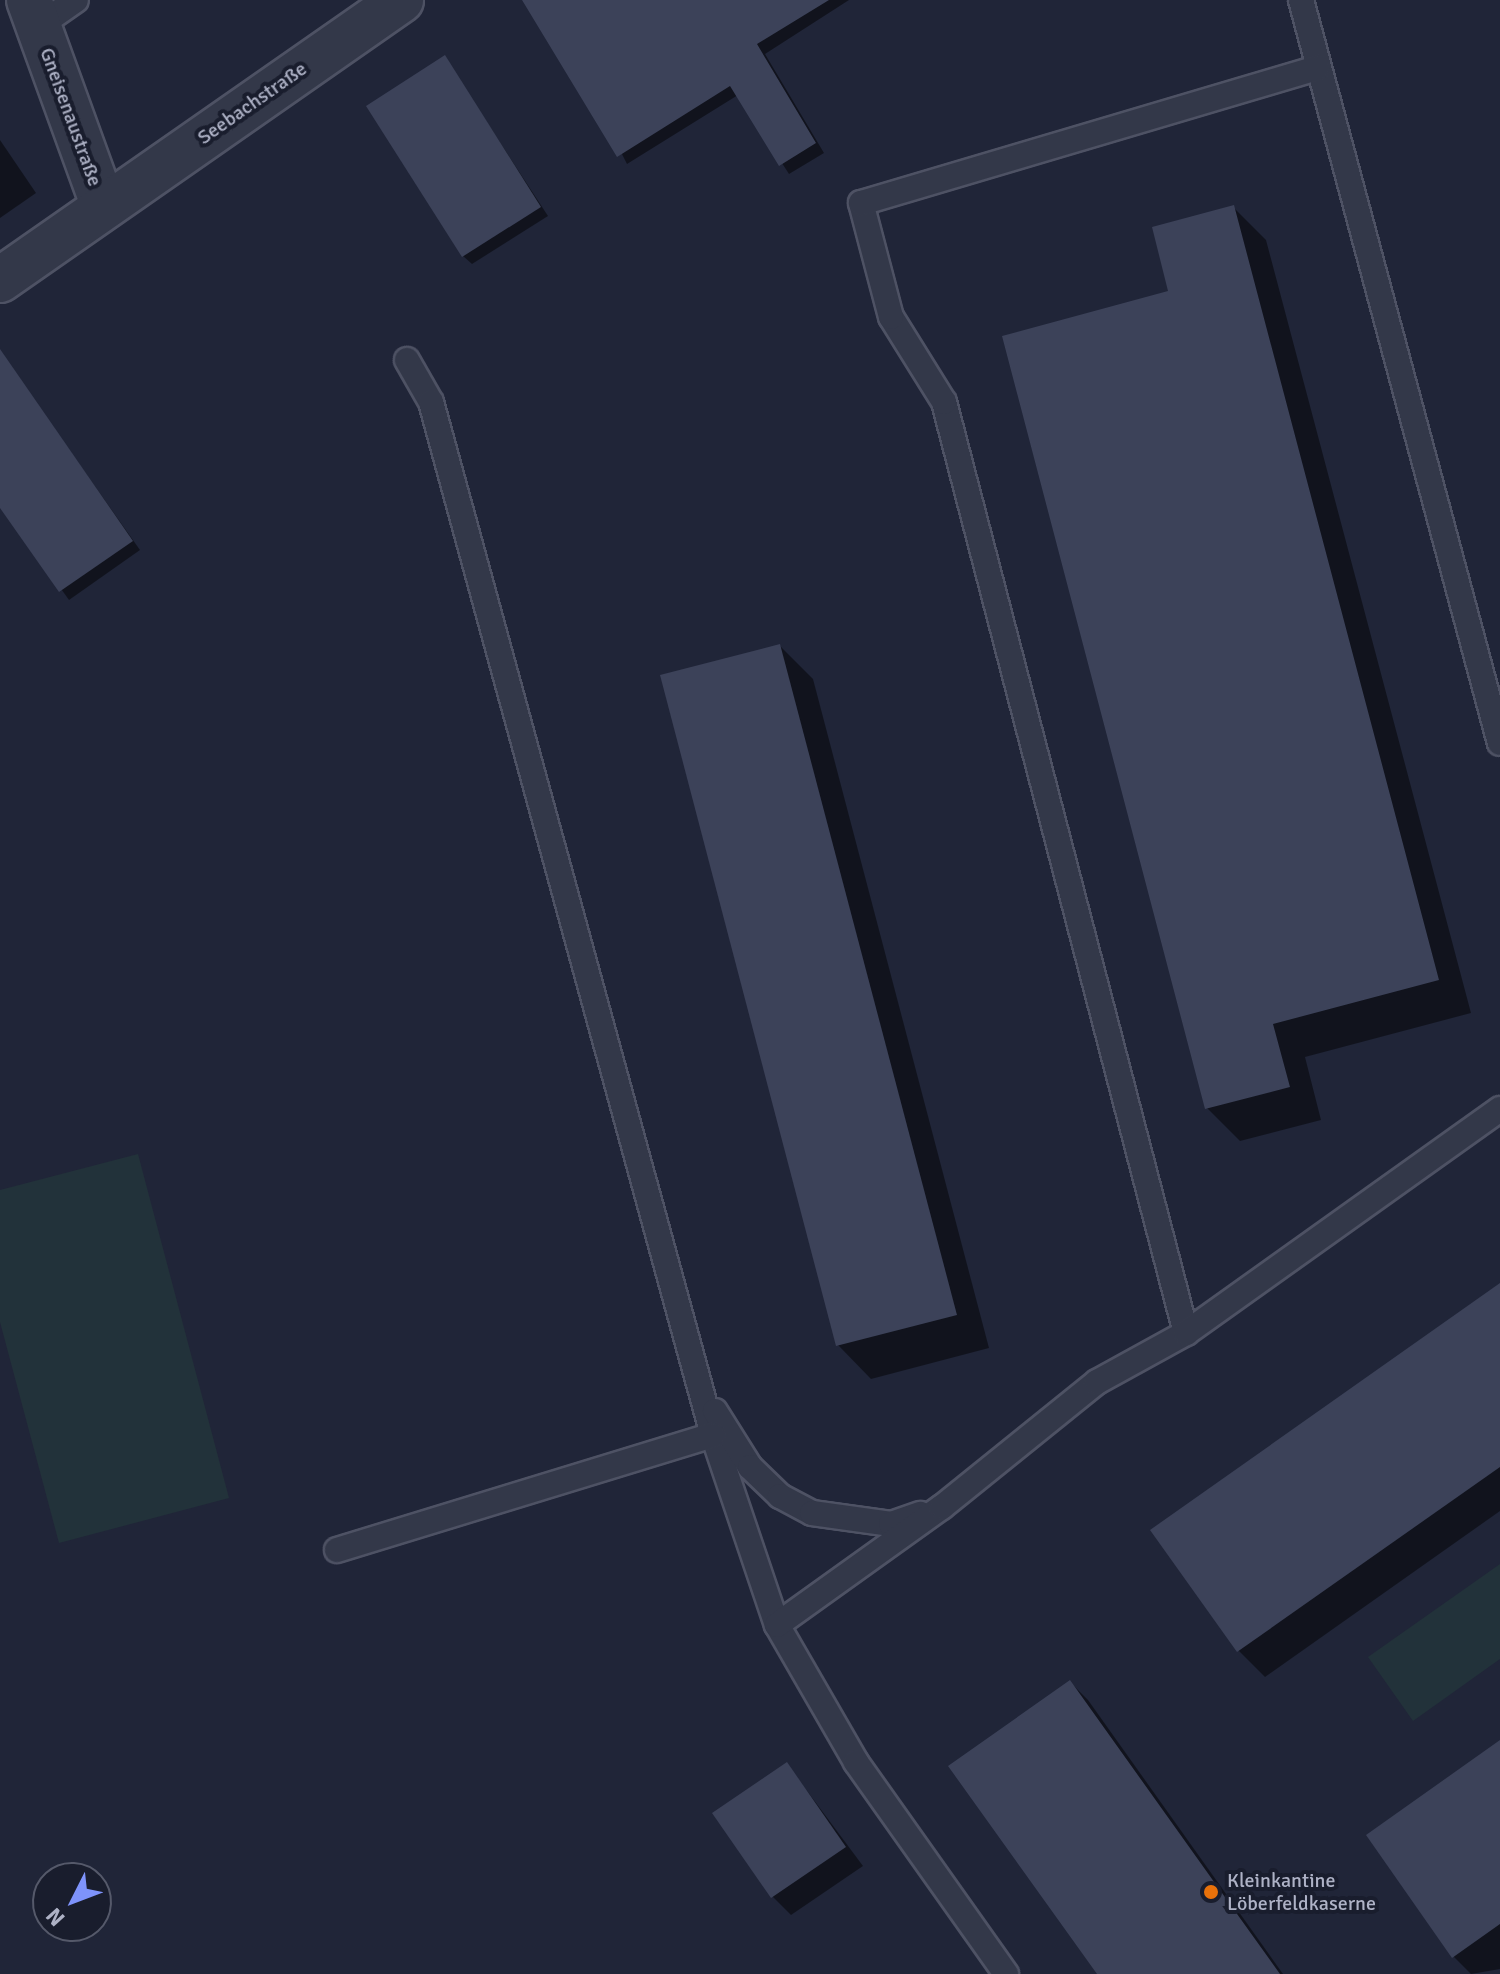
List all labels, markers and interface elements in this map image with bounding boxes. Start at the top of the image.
street label: Gneisenaustraße [35,44,107,190]
street label: Seebachstraße [193,57,311,149]
north arrow [32,1862,112,1942]
place label: Kleinkantine Löberfeldkaserne [1227,1868,1376,1915]
marker: Kleinkantine Löberfeldkaserne [1202,1883,1220,1901]
text: N [40,1902,70,1932]

